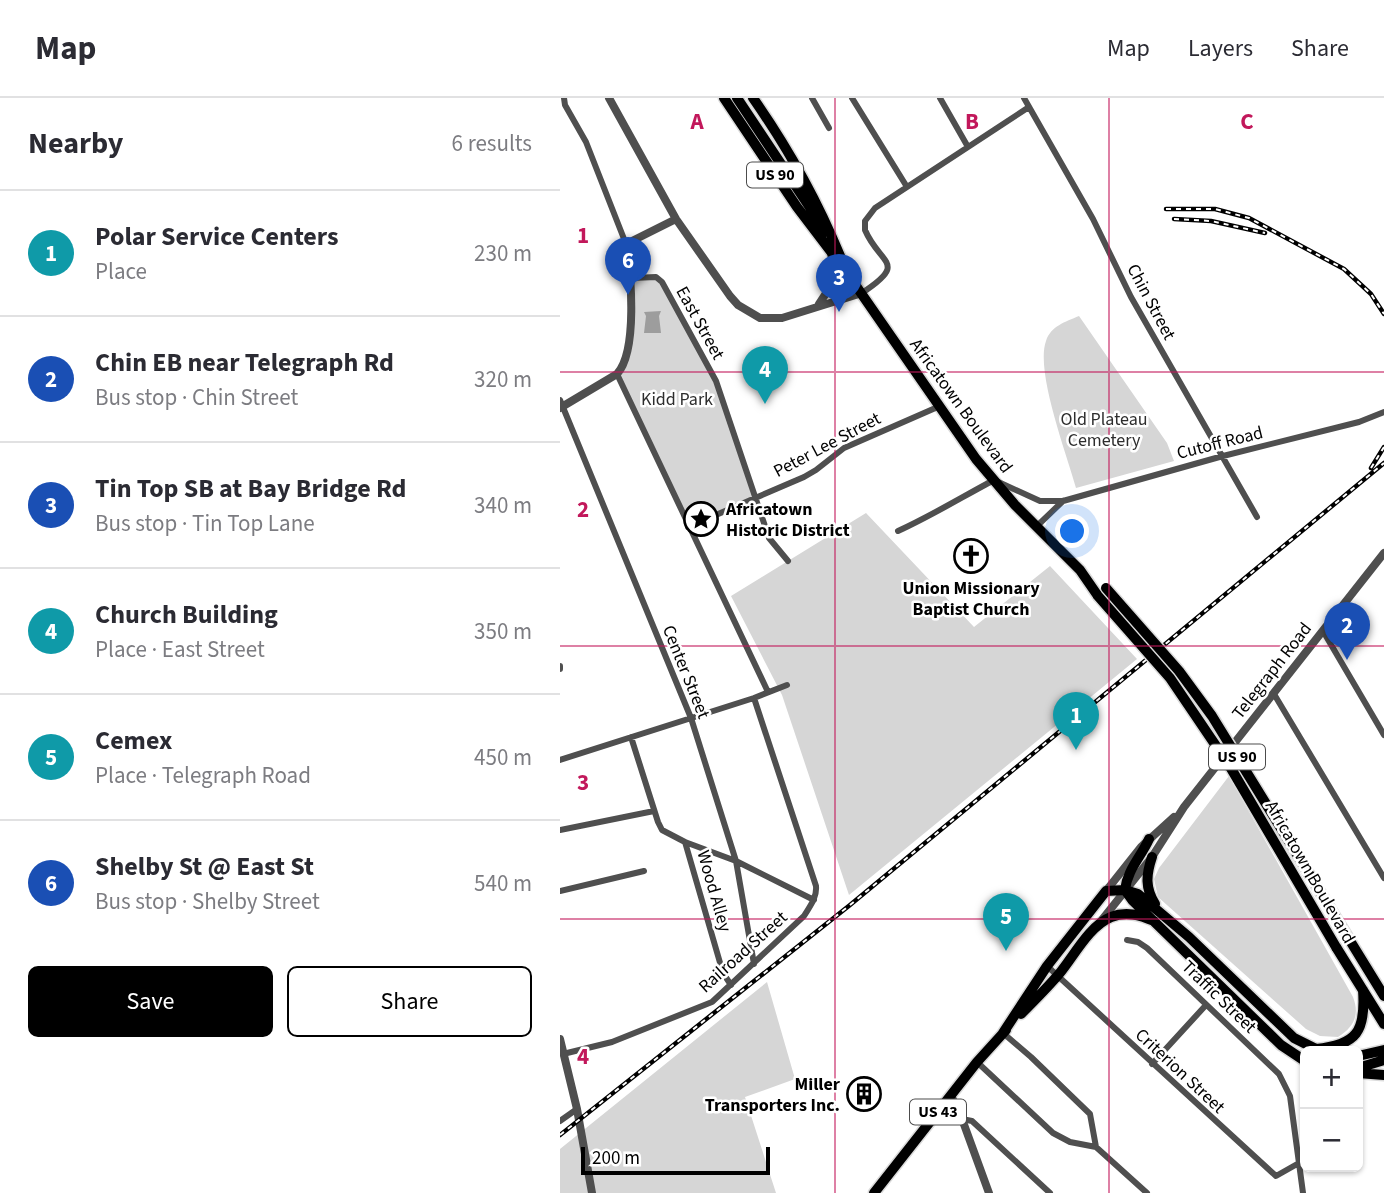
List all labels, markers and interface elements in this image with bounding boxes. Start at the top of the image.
text: Map [35,25,96,72]
text: Map [1107,31,1150,66]
text: Layers [1188,31,1253,66]
text: Share [1291,31,1349,66]
text: A [689,105,704,138]
text: B [965,105,979,138]
text: C [1240,105,1254,138]
text: Nearby [28,122,123,165]
text: 6 results [452,127,532,160]
road number: US 90 [747,162,803,188]
text: Polar Service Centers [95,218,339,255]
text: 1 [577,219,589,252]
text: 1 [45,237,57,270]
text: 230 m [474,237,532,270]
pin: 6 [605,237,651,295]
pin: 3 [816,254,862,312]
text: Place [95,255,147,288]
street label: Chin Street [1120,259,1182,345]
street label: East Street [670,282,730,364]
street label: Africatown Boulevard [904,333,1018,479]
text: Chin EB near Telegraph Rd [95,344,394,381]
pin: 4 [742,346,788,404]
text: 2 [45,363,57,396]
text: 320 m [474,363,532,396]
text: Bus stop · Chin Street [95,381,298,414]
park label: Kidd Park [641,387,713,412]
street label: Peter Lee Street [769,406,885,484]
park label: Old Plateau Cemetery [1060,407,1148,453]
street label: Cutoff Road [1174,420,1266,466]
text: Tin Top SB at Bay Bridge Rd [95,470,406,507]
text: 3 [45,489,57,522]
text: 340 m [474,489,532,522]
text: 2 [577,493,589,526]
place label: Africatown Historic District [725,497,850,543]
place icon: Africatown Historic District [682,500,720,538]
text: Bus stop · Tin Top Lane [95,507,315,540]
your location [1055,514,1089,548]
church icon: Union Missionary Baptist Church [952,537,990,575]
place label: Union Missionary Baptist Church [902,576,1040,622]
text: Church Building [95,596,278,633]
pin: 2 [1324,602,1370,660]
text: 4 [45,615,57,648]
text: 350 m [474,615,532,648]
street label: Telegraph Road [1226,617,1318,725]
street label: Center Street [656,622,716,722]
text: Place · East Street [95,633,265,666]
pin: 1 [1053,692,1099,750]
text: Cemex [95,722,172,759]
text: 5 [45,741,57,774]
text: 450 m [474,741,532,774]
road number: US 90 [1209,744,1265,770]
text: Place · Telegraph Road [95,759,311,792]
text: 3 [577,766,589,799]
street label: Africatown Boulevard [1259,796,1361,948]
street label: Wood Alley [690,847,738,935]
text: Shelby St @ East St [95,848,314,885]
text: 6 [45,867,57,900]
text: 540 m [474,867,532,900]
text: Bus stop · Shelby Street [95,885,320,918]
pin: 5 [983,893,1029,951]
street label: Railroad Street [693,905,793,999]
street label: Traffic Street [1176,955,1262,1039]
button: Save [28,966,273,1037]
button: Share [287,966,532,1037]
street label: Criterion Street [1130,1023,1230,1119]
text: 4 [577,1040,589,1073]
map controls [1300,1046,1363,1172]
button: + [1300,1046,1363,1109]
place label: Miller Transporters Inc. [705,1072,841,1118]
building icon: Miller Transporters Inc. [845,1075,883,1113]
road number: US 43 [910,1100,966,1124]
button: − [1300,1109,1363,1172]
scale bar [581,1144,770,1176]
text: 200 m [592,1145,640,1172]

